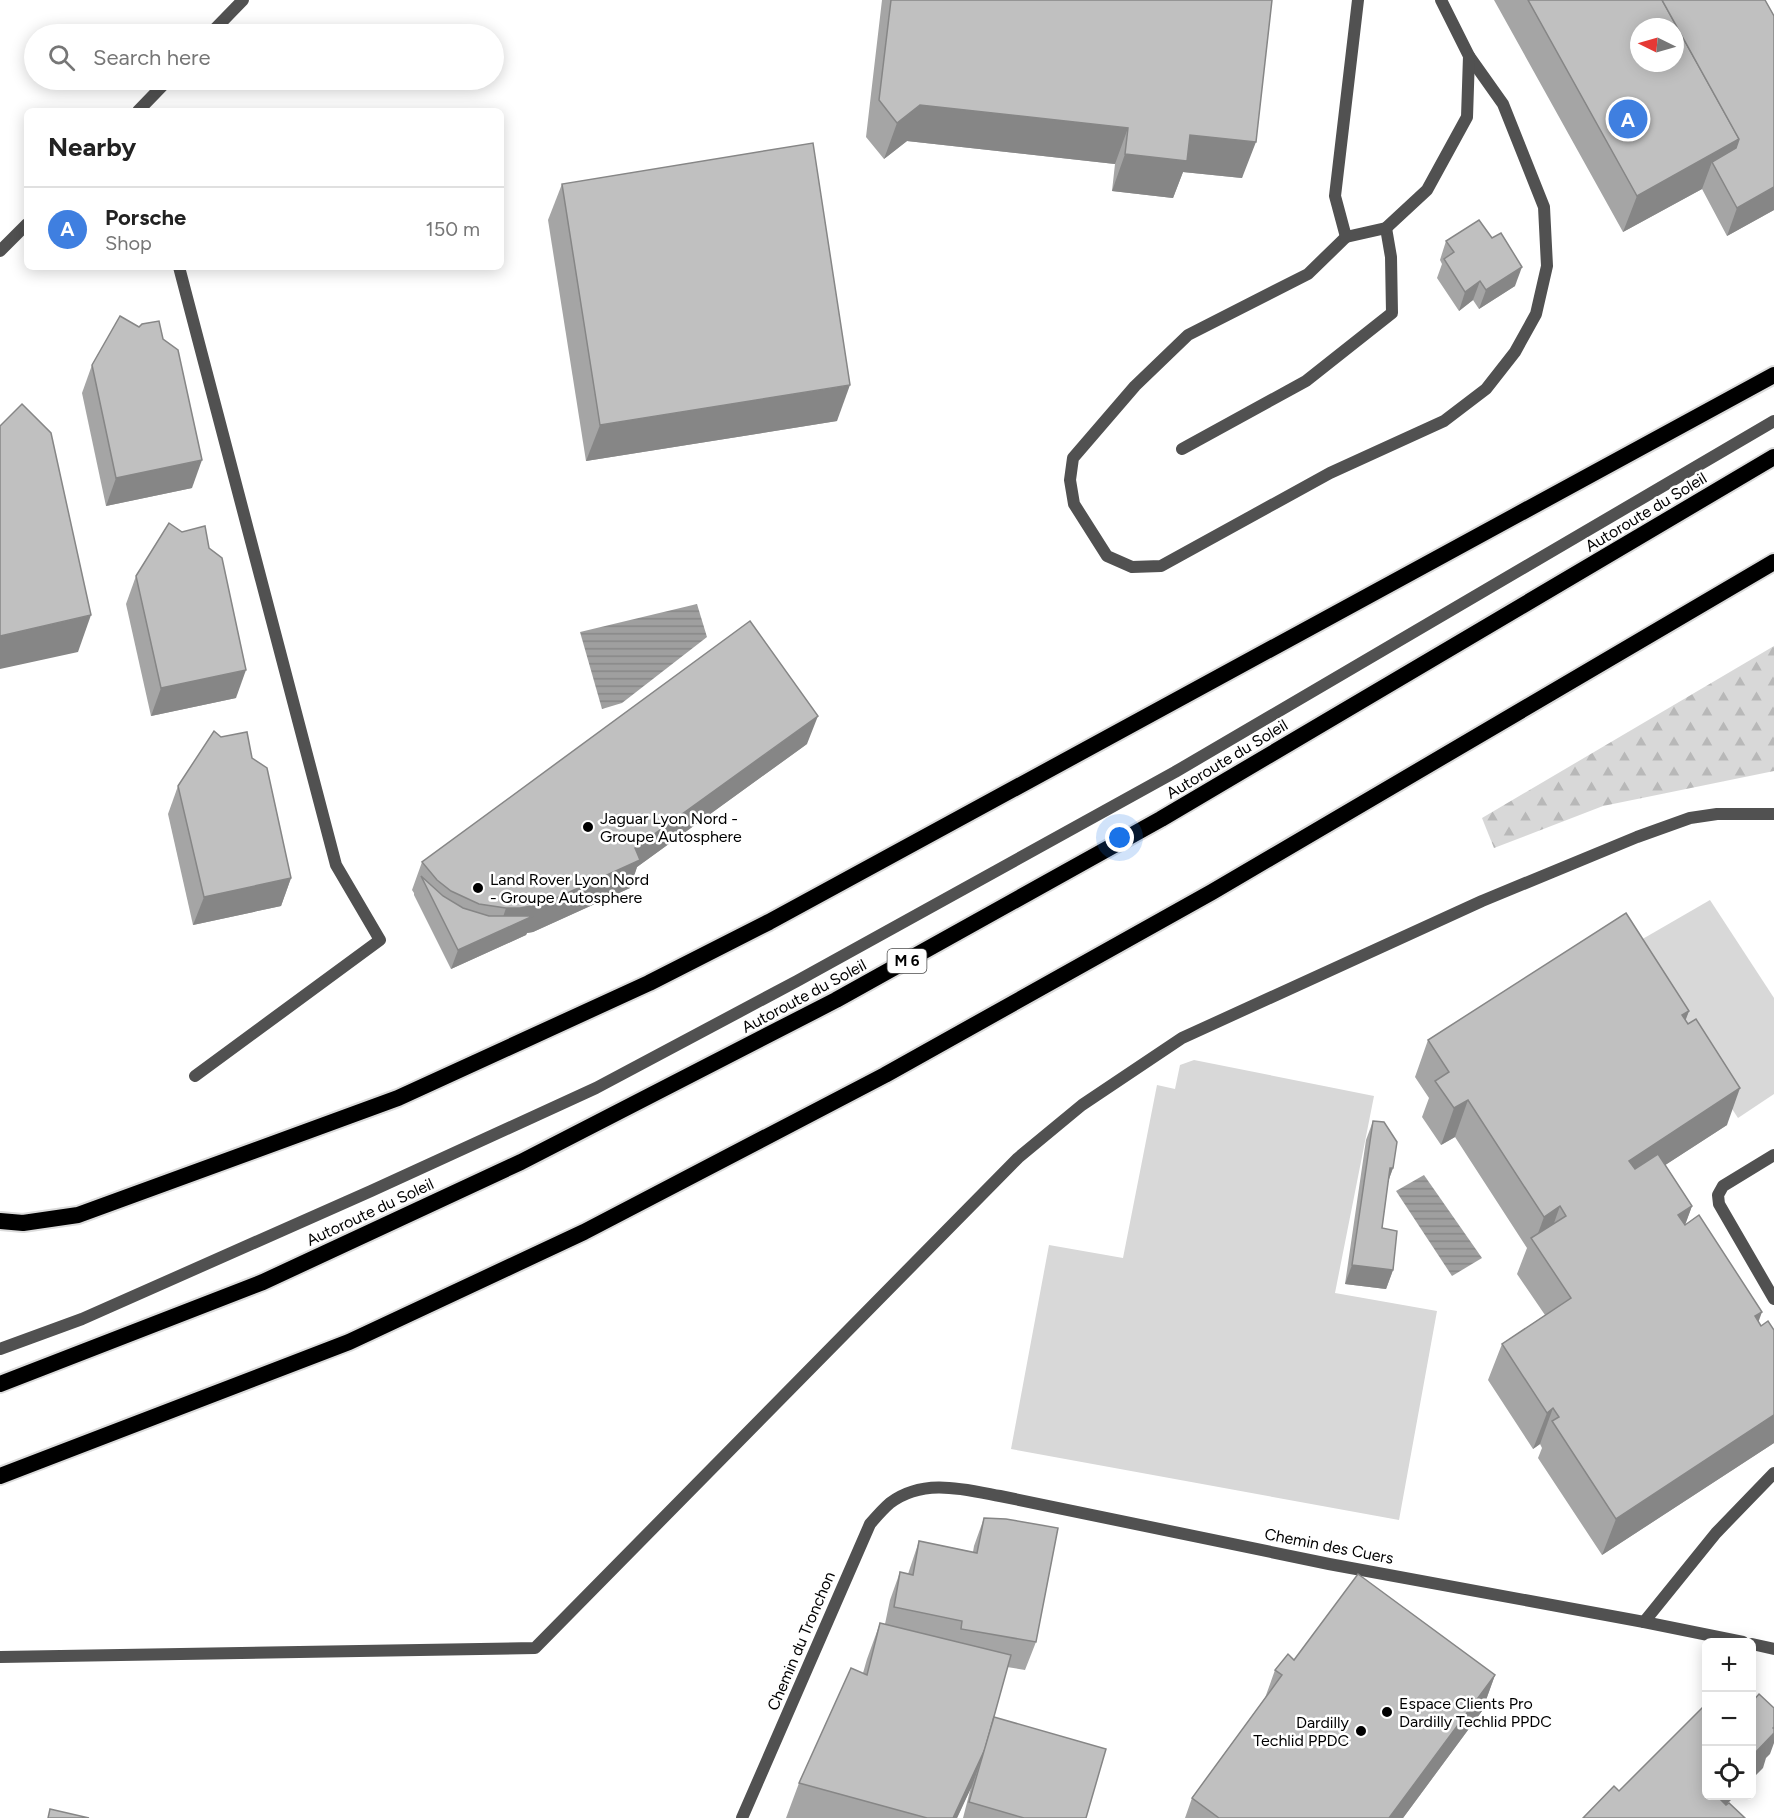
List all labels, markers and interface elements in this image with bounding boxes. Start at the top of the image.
north arrow [1630,18,1684,72]
search box [24,24,504,90]
icon: search [45,41,78,74]
text: Search here [93,44,211,71]
pin: A [1608,96,1648,142]
text: Nearby [48,131,136,163]
text: Porsche [105,204,186,231]
text: A [60,217,75,241]
text: 150 m [425,217,480,241]
text: Shop [105,231,152,255]
street label: Autoroute du Soleil [1582,468,1710,556]
street label: Autoroute du Soleil [1163,715,1291,803]
place label: Jaguar Lyon Nord - Groupe Autosphere [600,809,742,846]
marker: Jaguar Lyon Nord - Groupe Autosphere [581,820,595,834]
your location [1105,823,1134,852]
place label: Land Rover Lyon Nord - Groupe Autosphere [490,870,649,907]
marker: Land Rover Lyon Nord - Groupe Autosphere [471,881,485,895]
road number: M 6 [888,949,926,973]
street label: Autoroute du Soleil [739,955,869,1037]
street label: Autoroute du Soleil [303,1174,437,1250]
street label: Chemin des Cuers [1263,1524,1395,1568]
street label: Chemin du Tronchon [763,1569,839,1713]
map controls [1702,1638,1756,1800]
button: + [1702,1638,1756,1692]
button: − [1702,1692,1756,1746]
place label: Espace Clients Pro Dardilly Techlid PPDC [1399,1694,1552,1731]
marker: Espace Clients Pro Dardilly Techlid PPDC [1380,1705,1394,1719]
place label: Dardilly Techlid PPDC [1253,1713,1350,1750]
marker: Dardilly Techlid PPDC [1354,1724,1368,1738]
button: locate [1702,1746,1756,1800]

